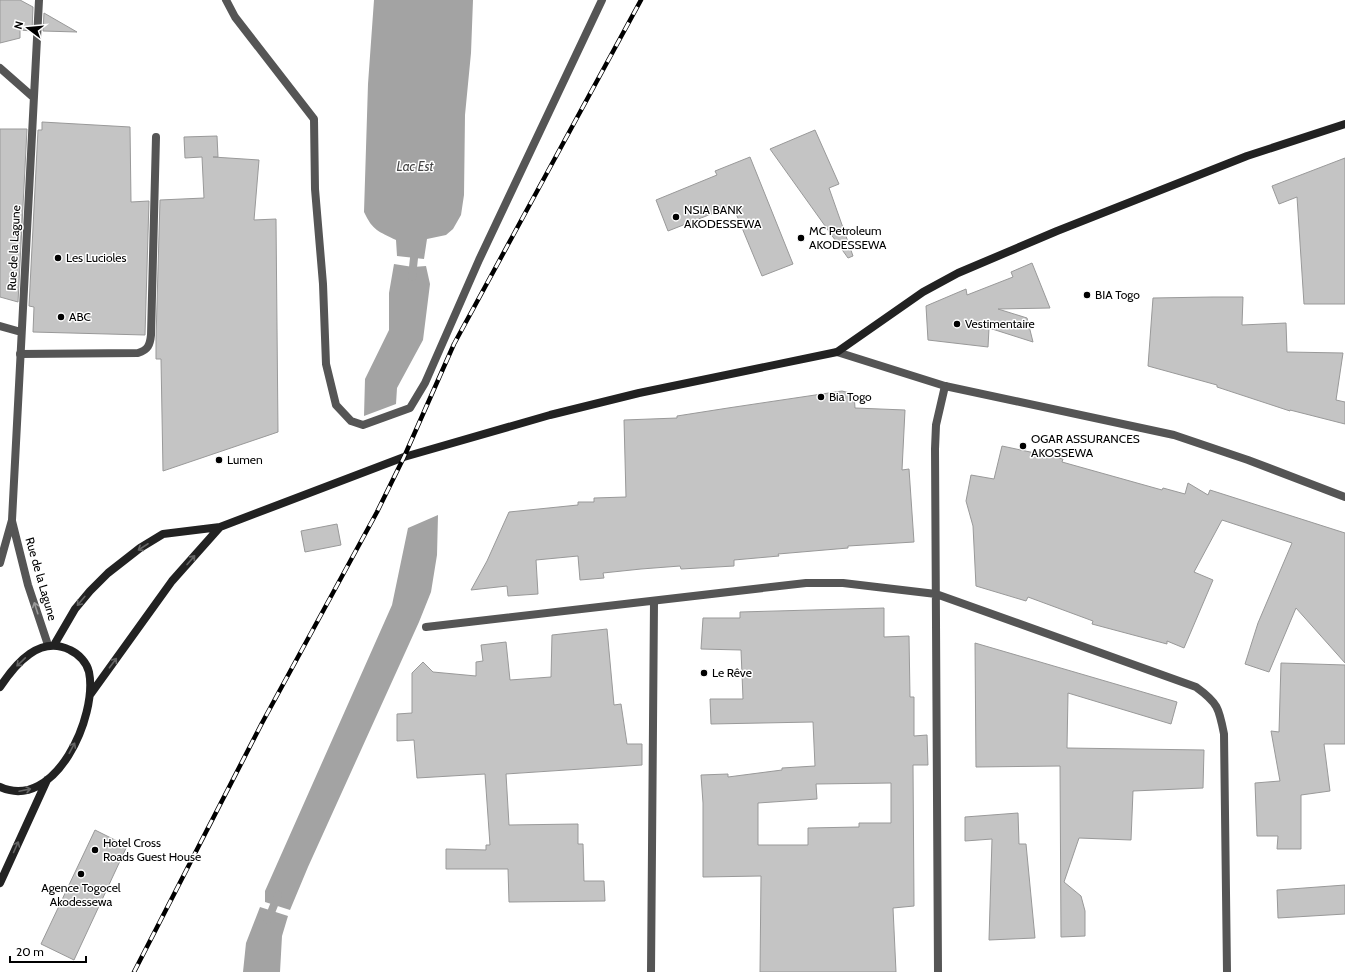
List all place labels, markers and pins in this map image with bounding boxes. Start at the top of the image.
place label: NSIA BANK AKODESSEWA [684,202,762,231]
marker: NSIA BANK AKODESSEWA [671,212,681,222]
place label: MC Petroleum AKODESSEWA [809,223,887,252]
marker: MC Petroleum AKODESSEWA [796,233,806,243]
place label: Les Lucioles [66,250,126,265]
marker: Les Lucioles [53,253,63,263]
place label: BIA Togo [1095,287,1140,302]
marker: BIA Togo [1082,290,1092,300]
place label: ABC [69,309,91,324]
marker: ABC [56,312,66,322]
place label: Vestimentaire [965,316,1035,331]
marker: Vestimentaire [952,319,962,329]
place label: Bia Togo [829,389,872,404]
marker: Bia Togo [816,392,826,402]
place label: OGAR ASSURANCES AKOSSEWA [1031,431,1140,460]
marker: OGAR ASSURANCES AKOSSEWA [1018,441,1028,451]
place label: Lumen [227,452,263,467]
marker: Lumen [214,455,224,465]
place label: Le Rêve [712,665,752,680]
marker: Le Rêve [699,668,709,678]
place label: Hotel Cross Roads Guest House [103,835,201,864]
marker: Hotel Cross Roads Guest House [90,845,100,855]
marker: Agence Togocel Akodessewa [76,869,86,879]
place label: Agence Togocel Akodessewa [41,880,121,909]

